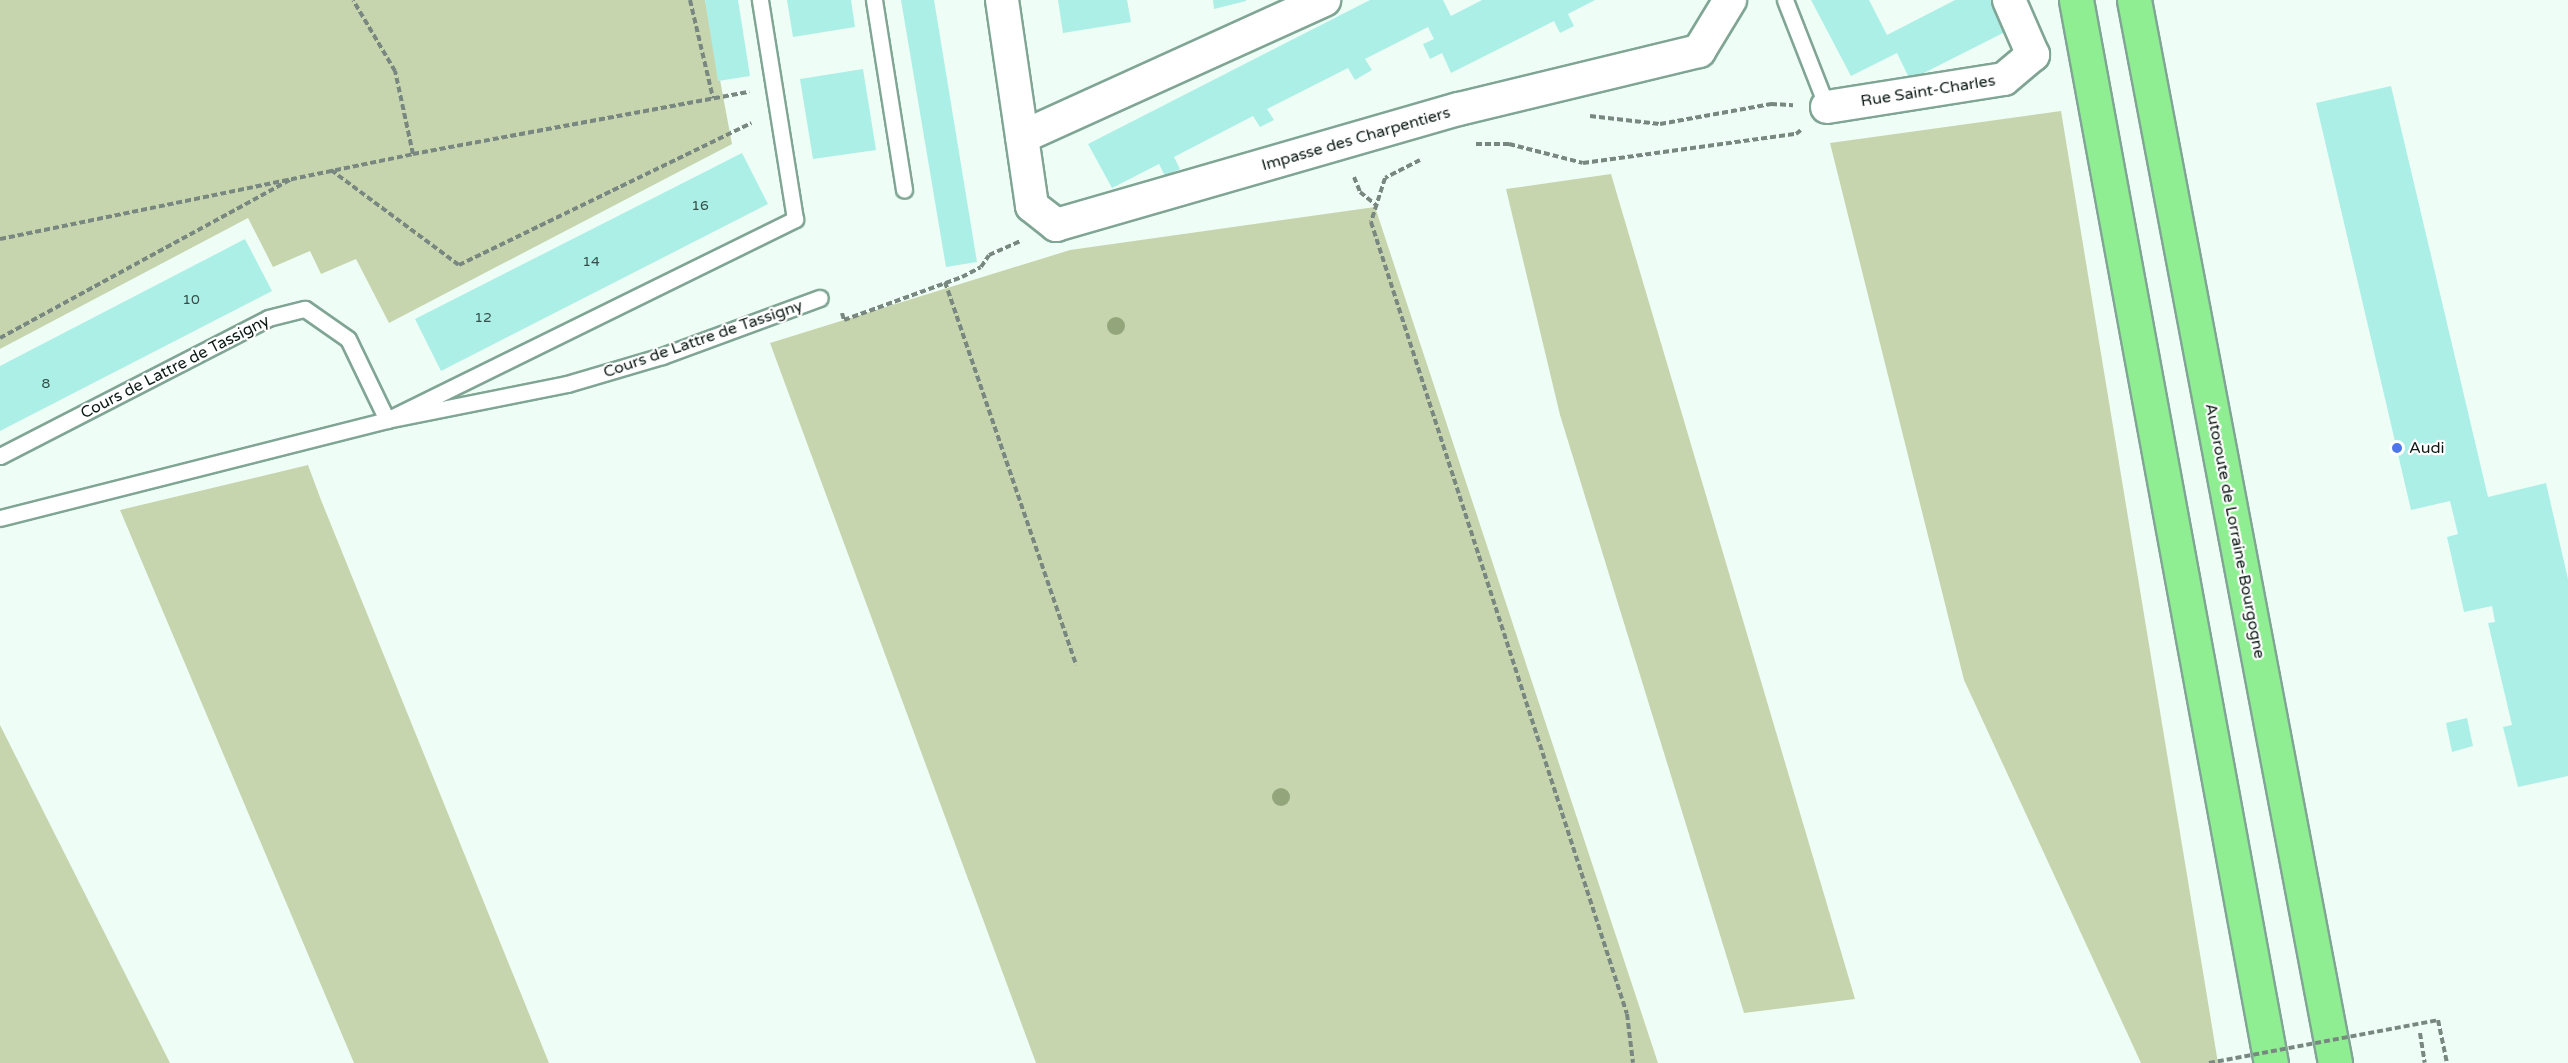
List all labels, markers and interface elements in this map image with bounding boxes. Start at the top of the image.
street label: Rue Saint-Charles [1859,71,1997,111]
street label: Impasse des Charpentiers [1259,103,1453,175]
house number: 16 [691,198,709,214]
house number: 14 [582,254,600,270]
house number: 10 [182,292,200,308]
street label: Cours de Lattre de Tassigny [601,296,805,382]
house number: 12 [474,310,492,326]
street label: Cours de Lattre de Tassigny [77,311,273,423]
house number: 8 [42,376,50,392]
street label: Autoroute de Lorraine-Bourgogne [2201,402,2269,660]
place label: Audi [2409,438,2445,458]
marker: Audi [2390,441,2404,455]

